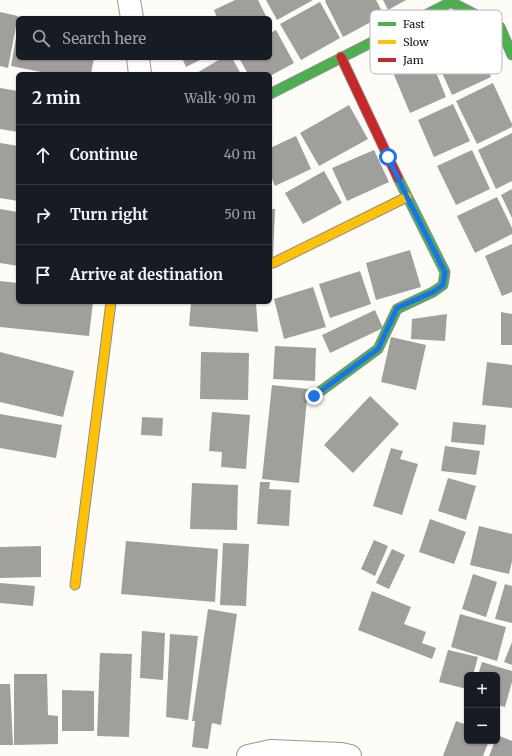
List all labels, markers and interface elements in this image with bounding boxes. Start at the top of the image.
legend [370,10,502,74]
search box [16,16,272,60]
text: Fast [403,17,426,31]
icon: search [30,27,52,49]
text: Search here [62,29,146,48]
text: Slow [403,35,429,49]
text: Jam [402,53,424,67]
text: 2 min [32,87,80,109]
text: Walk · 90 m [184,90,256,107]
icon: ahead [32,144,54,166]
text: Continue [70,145,138,164]
text: 40 m [224,146,256,163]
route start [379,148,397,166]
icon: right [32,204,54,226]
text: Turn right [70,205,148,224]
text: 50 m [224,206,256,223]
icon: arrive [32,264,54,286]
text: Arrive at destination [70,265,223,284]
route end [305,387,323,405]
map controls [464,672,500,744]
button: + [464,672,500,708]
button: − [464,708,500,744]

